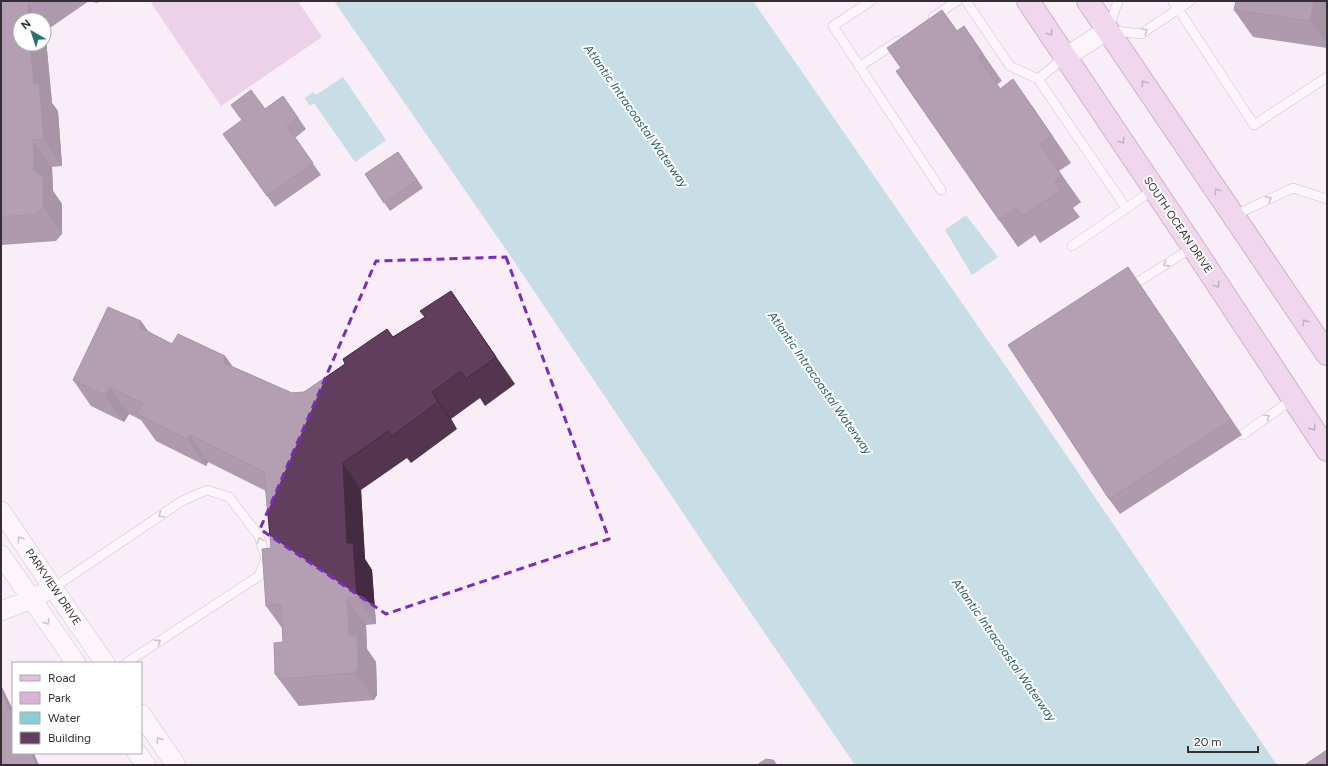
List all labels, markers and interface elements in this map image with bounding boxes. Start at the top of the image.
north arrow [12,12,52,52]
text: N [19,17,33,32]
one-way arrow [1141,28,1148,35]
one-way arrow [1045,29,1052,36]
water label: Atlantic Intracoastal Waterway [581,41,691,191]
one-way arrow [1141,80,1149,87]
one-way arrow [1117,137,1124,144]
street label: SOUTH OCEAN DRIVE [1141,174,1215,276]
one-way arrow [1214,188,1222,195]
one-way arrow [1264,196,1272,204]
one-way arrow [1163,260,1170,267]
one-way arrow [1213,280,1220,287]
water label: Atlantic Intracoastal Waterway [765,308,875,458]
one-way arrow [1303,319,1310,326]
one-way arrow [1263,415,1270,422]
one-way arrow [1308,424,1315,431]
one-way arrow [158,510,165,518]
one-way arrow [18,536,25,543]
one-way arrow [256,537,265,544]
street label: PARKVIEW DRIVE [23,546,83,628]
water label: Atlantic Intracoastal Waterway [949,575,1059,725]
one-way arrow [42,617,49,624]
one-way arrow [154,640,161,647]
legend [12,662,142,754]
text: Road [48,671,76,685]
text: Park [48,691,71,705]
text: Water [48,711,80,725]
scale bar [1188,728,1258,754]
text: Building [48,731,91,745]
text: 20 m [1194,735,1222,749]
one-way arrow [157,737,164,744]

